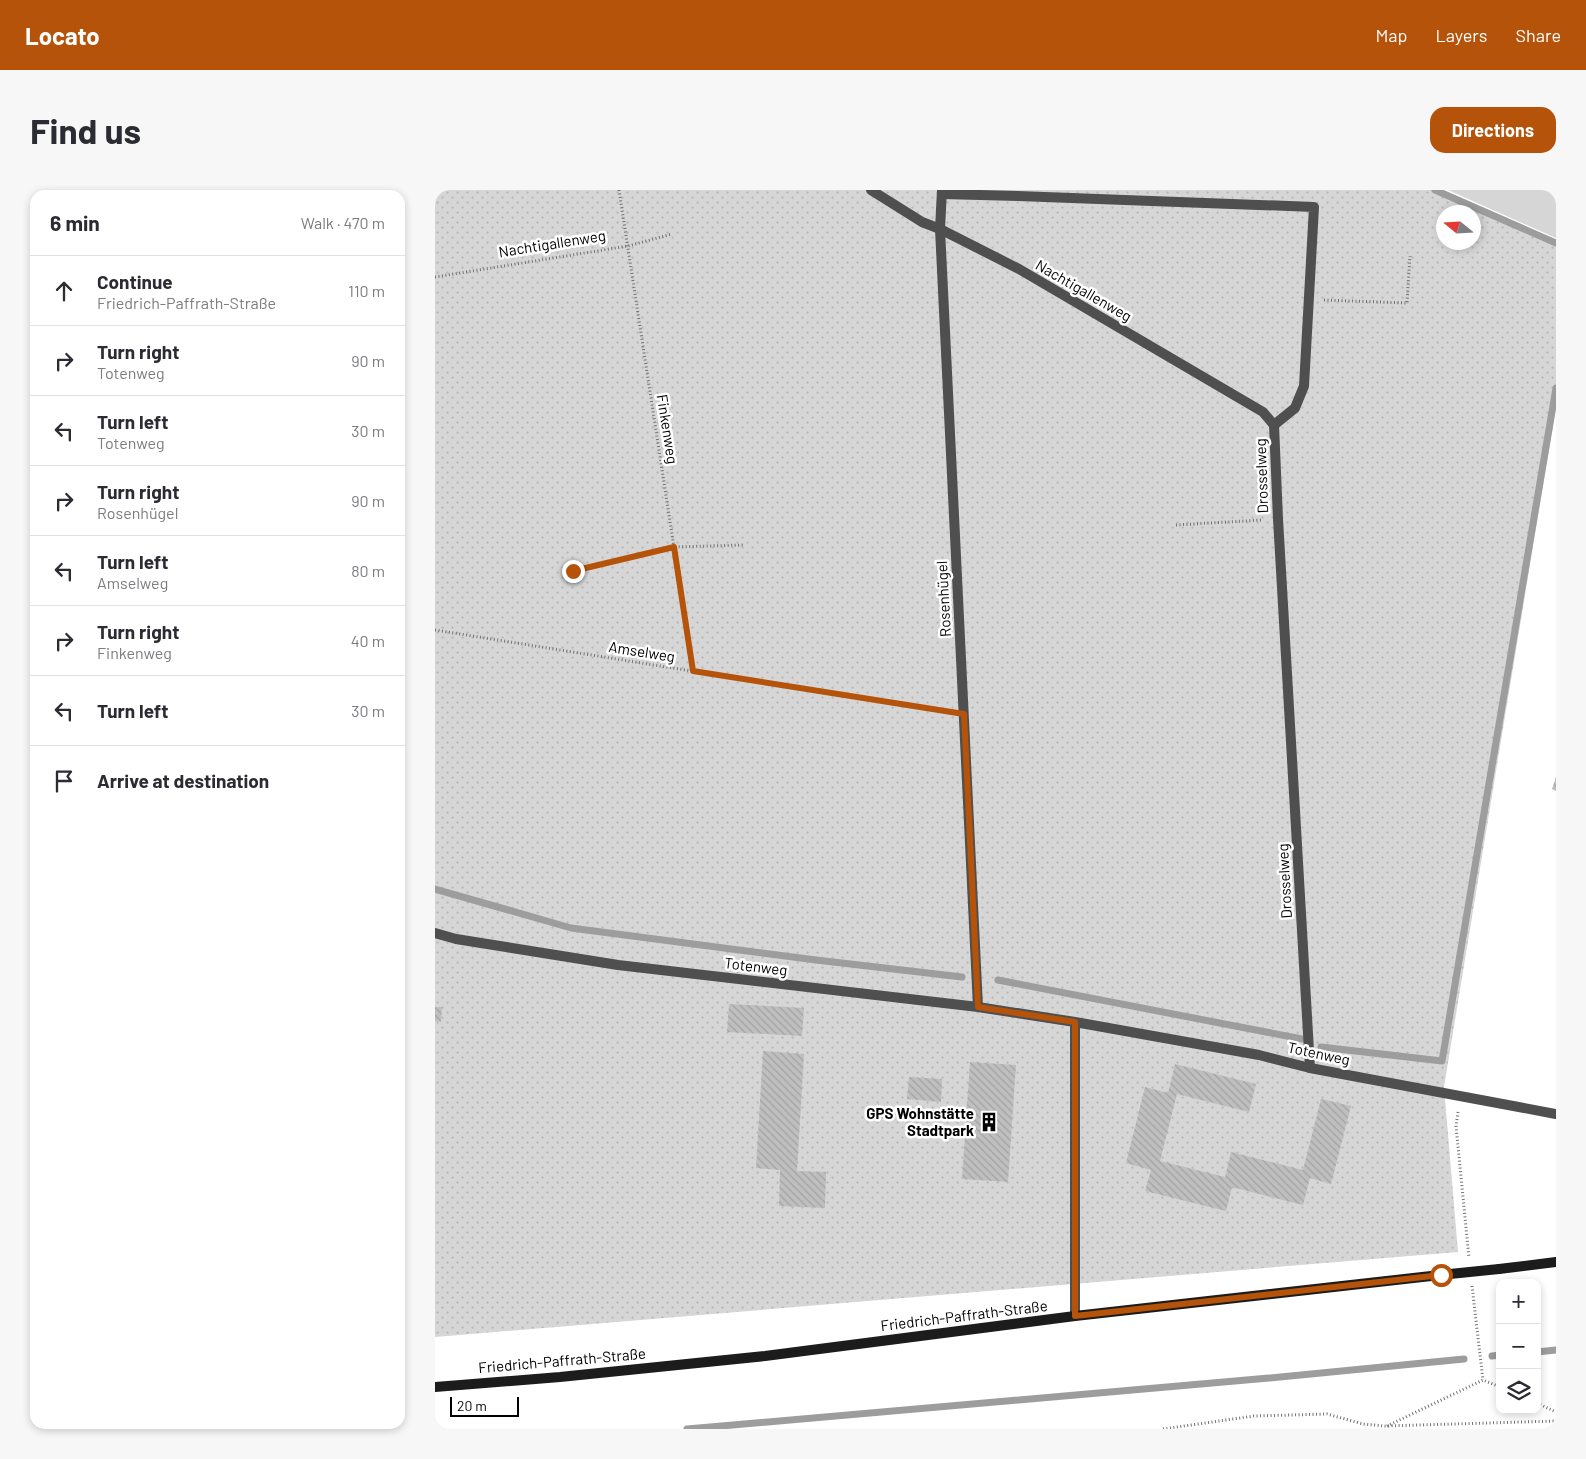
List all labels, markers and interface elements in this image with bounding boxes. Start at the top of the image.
text: Locato [25,21,100,50]
text: Map [1375,24,1407,46]
text: Layers [1435,24,1488,46]
text: Share [1516,24,1561,46]
button: Directions [1430,107,1556,153]
text: Find us [30,109,141,151]
north arrow [1436,205,1481,250]
text: 6 min [50,210,100,235]
text: Walk · 470 m [301,213,385,232]
street label: Nachtigallenweg [497,226,607,260]
street label: Nachtigallenweg [1033,255,1135,325]
text: Continue [97,270,173,293]
icon: ahead [50,277,78,305]
text: 110 m [348,281,385,300]
text: Friedrich-Paffrath-Straße [97,293,276,312]
text: Turn right [97,340,179,363]
icon: right [50,347,78,375]
text: 90 m [351,351,385,370]
text: Totenweg [97,363,165,382]
street label: Finkenweg [654,393,682,465]
text: Turn left [97,410,168,433]
icon: left [50,417,78,445]
text: 30 m [351,421,385,440]
text: Totenweg [97,433,165,452]
street label: Drosselweg [1251,438,1271,514]
text: Turn right [97,480,179,503]
icon: right [50,487,78,515]
text: 90 m [351,491,385,510]
text: Rosenhügel [97,503,178,522]
text: Turn left [97,550,168,573]
icon: left [50,557,78,585]
route end [562,560,585,583]
street label: Rosenhügel [932,560,954,638]
text: 80 m [351,561,385,580]
text: Amselweg [97,573,168,592]
text: Turn right [97,620,179,643]
icon: right [50,627,78,655]
text: 40 m [351,631,385,650]
street label: Amselweg [608,637,676,665]
text: Finkenweg [97,643,172,662]
icon: left [50,697,78,725]
text: Turn left [97,699,168,722]
text: 30 m [351,701,385,720]
icon: arrive [50,767,78,795]
text: Arrive at destination [97,769,269,792]
street label: Drosselweg [1273,843,1295,919]
street label: Totenweg [723,953,789,979]
street label: Totenweg [1286,1038,1352,1068]
place label: GPS Wohnstätte Stadtpark [866,1104,974,1139]
building icon: GPS Wohnstätte Stadtpark [978,1111,1000,1133]
route start [1430,1264,1453,1287]
map controls [1496,1279,1541,1414]
button: + [1496,1279,1541,1324]
street label: Friedrich-Paffrath-Straße [880,1296,1048,1334]
button: − [1496,1324,1541,1369]
street label: Friedrich-Paffrath-Straße [478,1344,646,1376]
button: layers [1496,1369,1541,1414]
scale bar [450,1394,519,1417]
text: 20 m [457,1397,487,1414]

